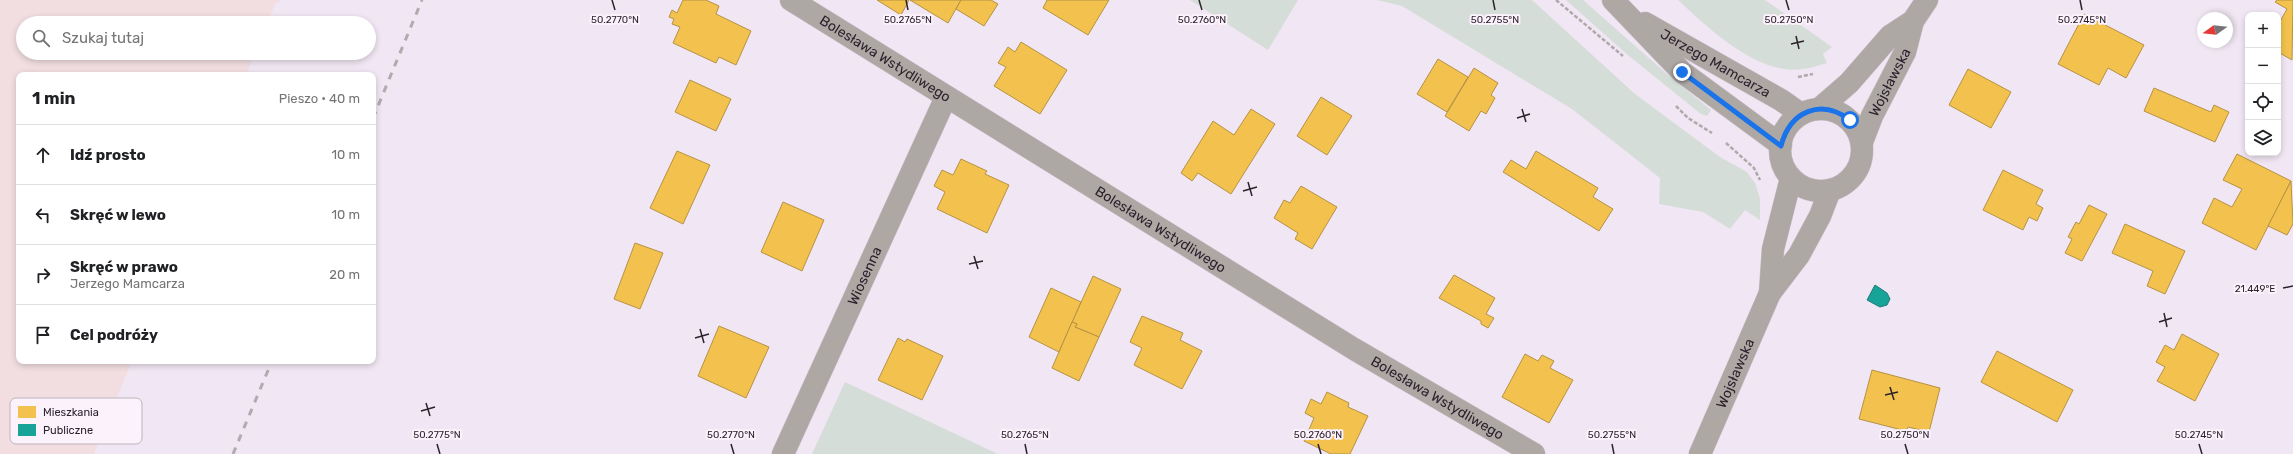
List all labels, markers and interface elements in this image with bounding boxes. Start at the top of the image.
street label: Bolesława Wstydliwego [816,12,954,106]
north arrow [2197,12,2233,48]
map controls [2245,12,2281,156]
button: + [2245,12,2281,48]
text: 50.2770°N [591,14,639,26]
text: 50.2765°N [884,14,932,26]
text: 50.2760°N [1178,14,1226,26]
text: 50.2755°N [1471,14,1519,26]
text: 50.2750°N [1765,14,1813,26]
text: 50.2745°N [2058,14,2106,26]
search box [16,16,376,60]
street label: Jerzego Mamcarza [1657,25,1773,101]
icon: search [30,27,52,49]
text: Szukaj tutaj [62,29,144,47]
street label: Wojsławska [1865,45,1915,119]
button: − [2245,48,2281,84]
route end [1673,63,1691,81]
button: locate [2245,84,2281,120]
text: 1 min [32,88,75,108]
text: Pieszo · 40 m [279,91,360,106]
route start [1841,111,1859,129]
button: layers [2245,120,2281,156]
icon: ahead [32,144,54,166]
text: Idź prosto [70,146,146,164]
text: 10 m [331,147,360,162]
street label: Bolesława Wstydliwego [1092,183,1229,277]
icon: left [32,204,54,226]
text: Skręć w lewo [70,206,166,224]
text: 10 m [331,207,360,222]
street label: Wiosenna [844,244,886,308]
text: Skręć w prawo [70,258,178,276]
icon: right [32,264,54,286]
text: 20 m [329,267,360,282]
text: Jerzego Mamcarza [70,276,185,291]
text: 21.449°E [2235,283,2275,295]
icon: arrive [32,324,54,346]
text: Cel podróży [70,326,158,344]
street label: Wojsławska [1713,336,1758,411]
street label: Bolesława Wstydliwego [1368,353,1507,443]
legend [10,398,142,444]
text: Mieszkania [43,406,99,419]
text: Publiczne [43,424,93,437]
text: 50.2775°N [413,429,461,441]
text: 50.2770°N [707,429,755,441]
text: 50.2765°N [1001,429,1049,441]
text: 50.2760°N [1294,429,1342,441]
text: 50.2755°N [1588,429,1636,441]
text: 50.2750°N [1881,429,1929,441]
text: 50.2745°N [2175,429,2223,441]

